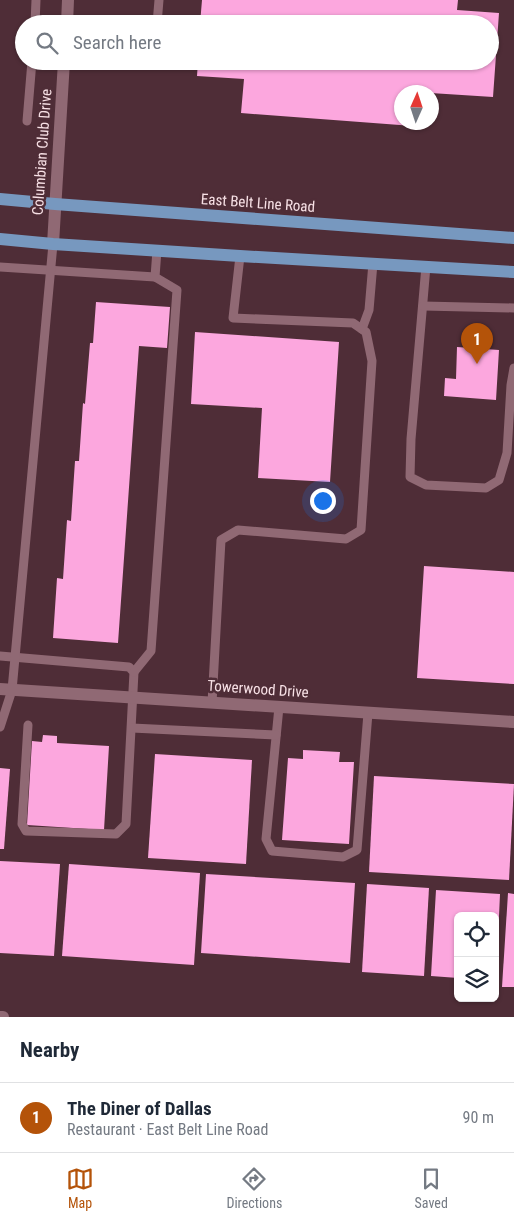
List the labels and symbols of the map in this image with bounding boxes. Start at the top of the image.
north arrow [394,85,439,130]
street label: Columbian Club Drive [29,88,55,216]
street label: East Belt Line Road [200,190,316,216]
pin: 1 [461,323,493,364]
your location [310,488,336,514]
street label: Towerwood Drive [207,676,309,702]

